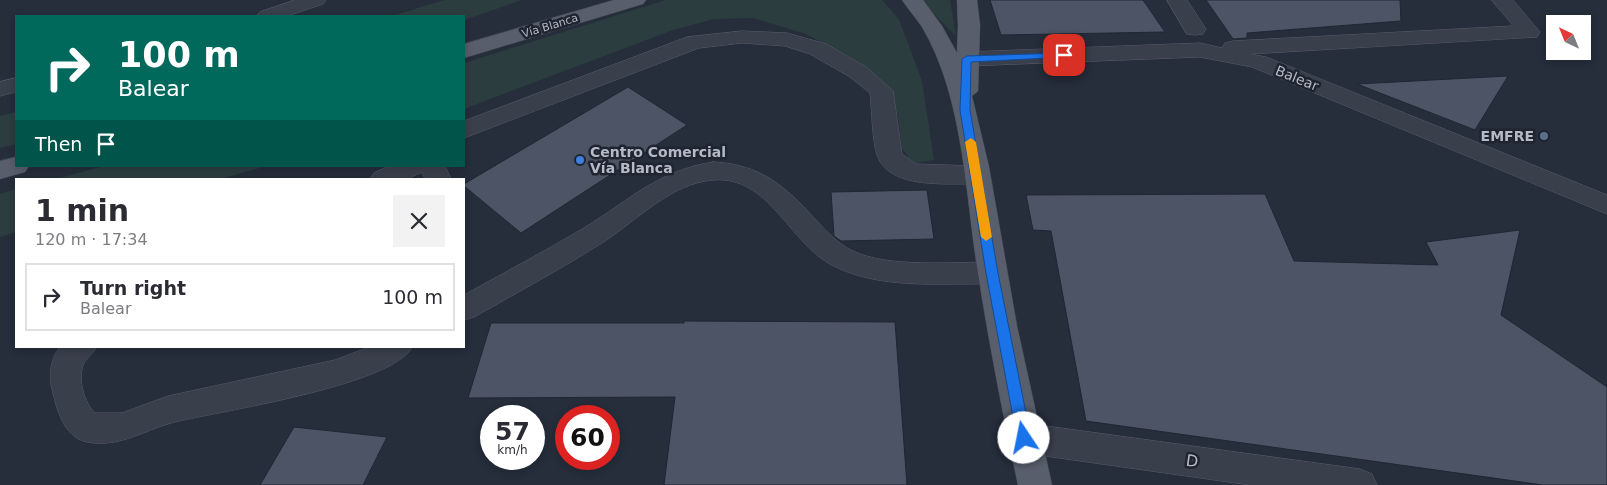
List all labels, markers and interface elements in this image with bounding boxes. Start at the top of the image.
street label: Vía Blanca [520,11,580,41]
north arrow [1546,15,1591,60]
map controls [1546,15,1591,60]
pin [1043,34,1085,76]
icon: right [35,35,100,100]
text: 100 m [118,35,240,75]
icon: arrive [1050,41,1078,69]
street label: Balear [1273,62,1321,94]
text: Balear [118,76,189,101]
place label: EMFRE [1481,128,1534,144]
icon: arrive [92,130,120,158]
marker: EMFRE [1538,130,1550,142]
text: Then [35,133,82,155]
place label: Centro Comercial Vía Blanca [590,144,726,176]
marker: Centro Comercial Vía Blanca [574,154,586,166]
text: 1 min [35,193,129,228]
button: close [393,195,445,247]
text: 120 m · 17:34 [35,230,148,249]
text: Turn right [80,277,186,299]
icon: right [37,283,65,311]
text: 100 m [382,286,443,308]
text: Balear [80,299,131,318]
speed limit sign: 60 [555,405,620,470]
position arrow [997,411,1049,463]
text: 57 [495,417,530,446]
text: km/h [497,443,528,457]
street label: D [1185,451,1199,471]

